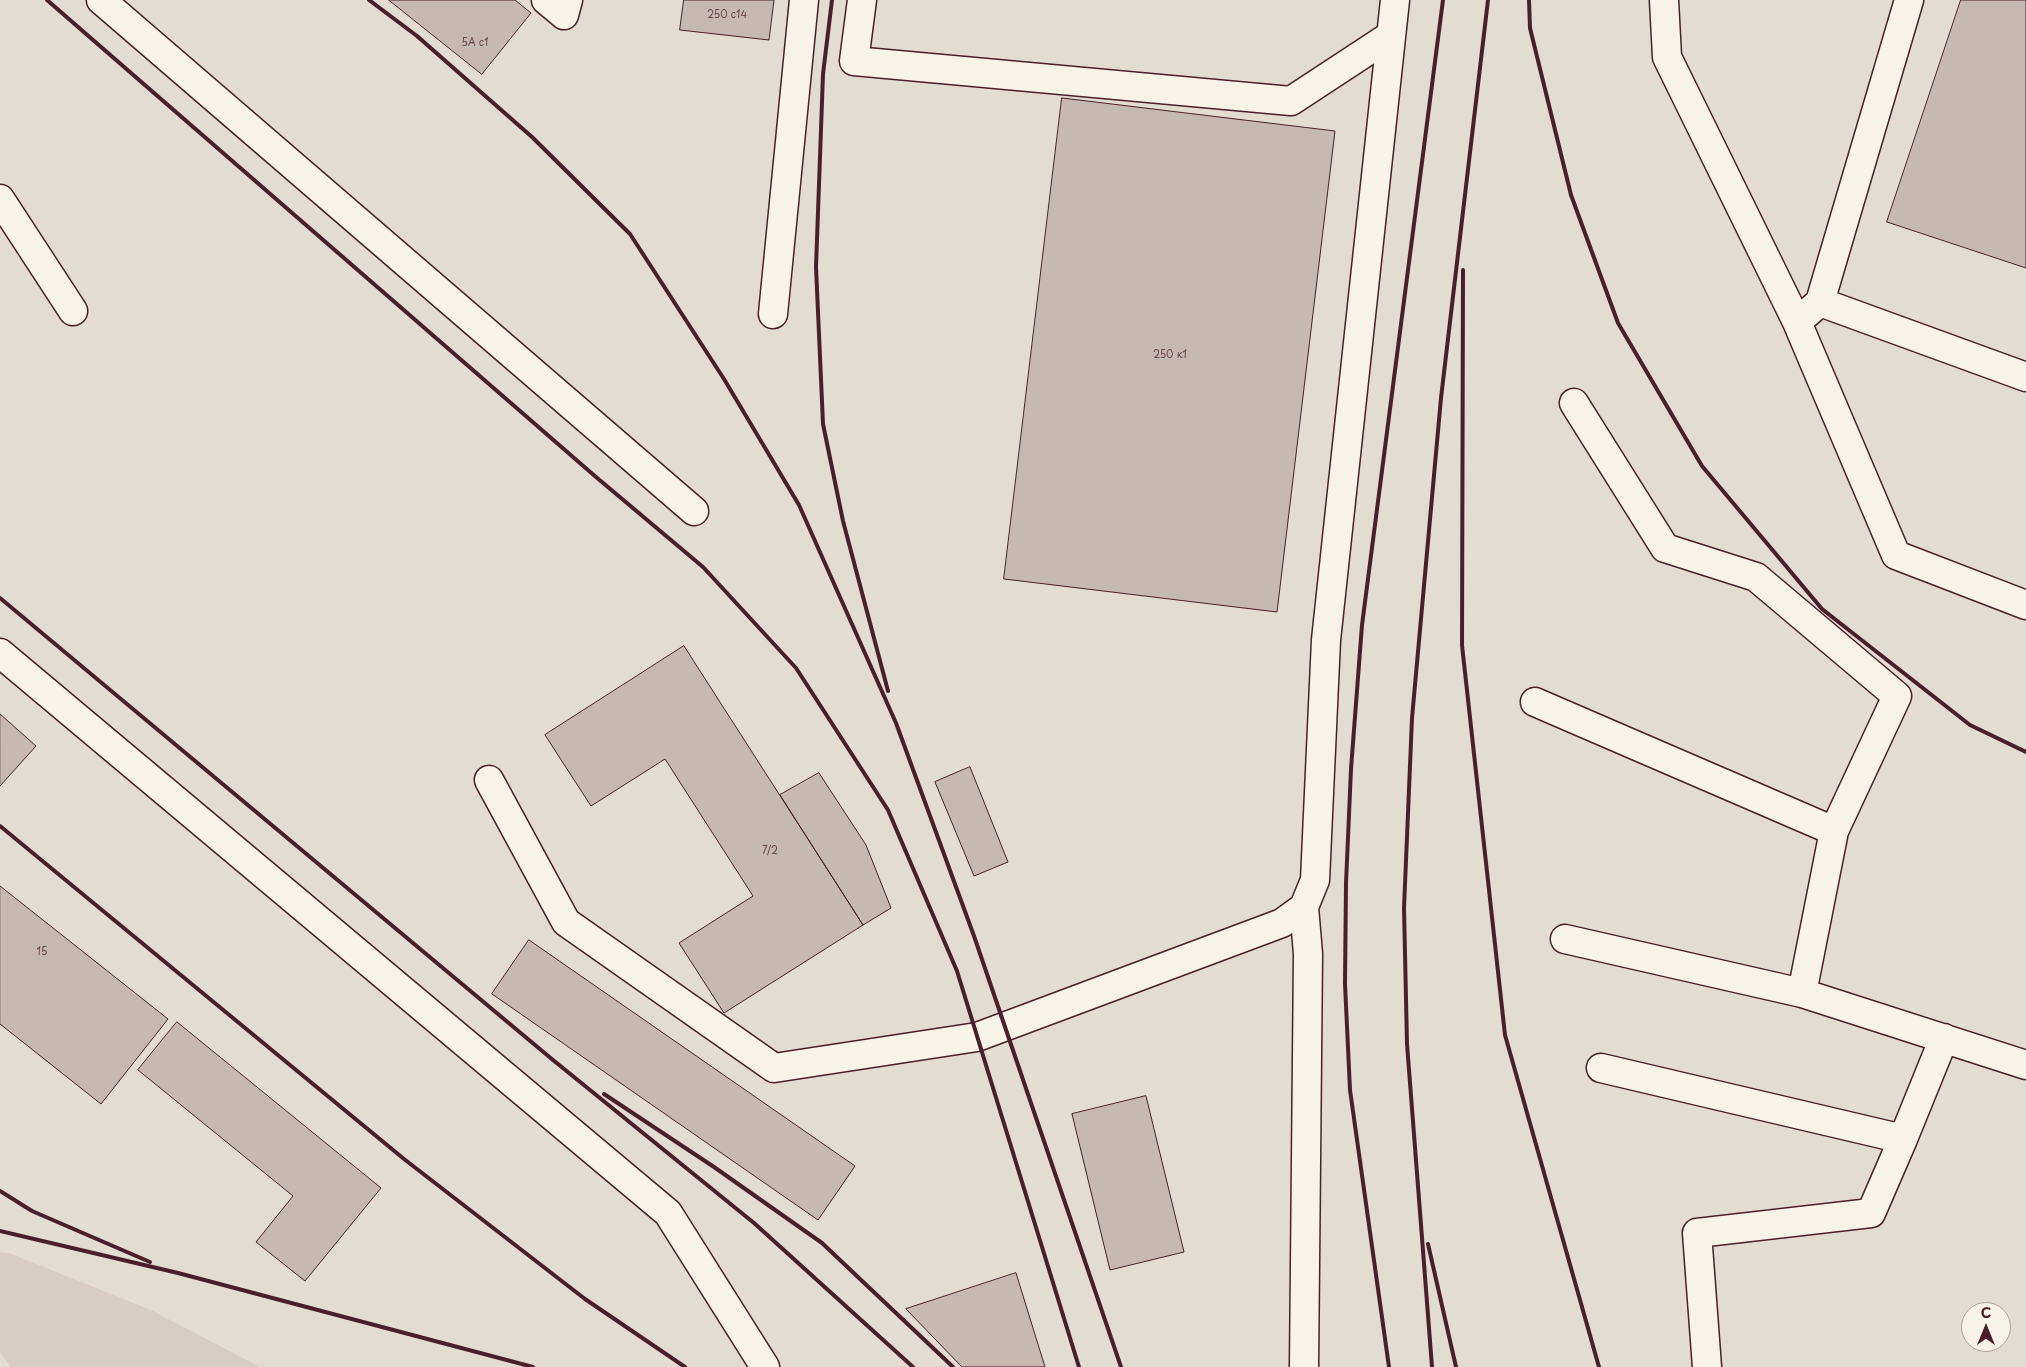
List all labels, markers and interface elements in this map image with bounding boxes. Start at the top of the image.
house number: 250 с14 [707,9,747,21]
house number: 5А с1 [461,37,489,49]
house number: 250 к1 [1153,349,1187,361]
house number: 7/2 [762,845,778,857]
house number: 15 [37,946,47,958]
north arrow [1961,1302,2011,1352]
text: С [1981,1302,1991,1323]

